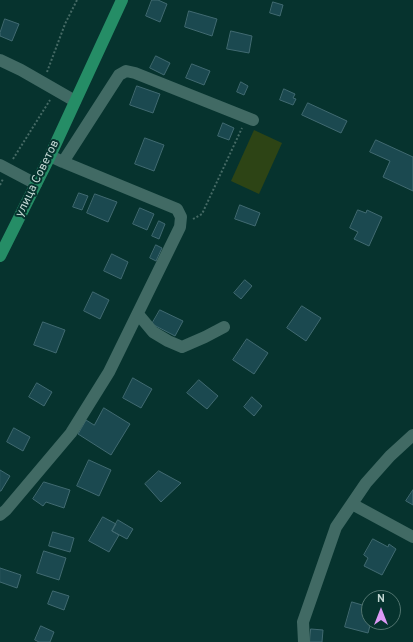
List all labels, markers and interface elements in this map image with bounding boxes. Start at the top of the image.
street label: улица Советов [13,138,63,220]
north arrow [361,590,401,630]
text: N [377,592,385,606]

